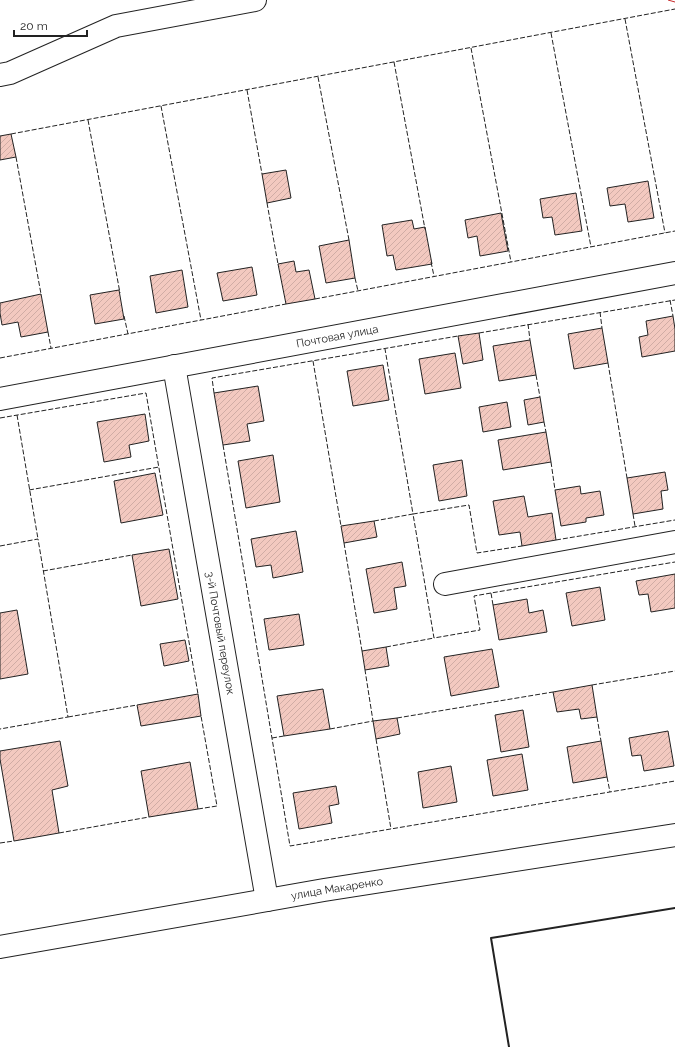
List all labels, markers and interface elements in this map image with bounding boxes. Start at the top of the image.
scale bar [14,12,87,38]
text: 20 m [20,19,48,33]
street label: Почтовая улица [295,323,379,351]
street label: 3-й Почтовый переулок [203,570,237,696]
street label: улица Макаренко [290,875,384,903]

